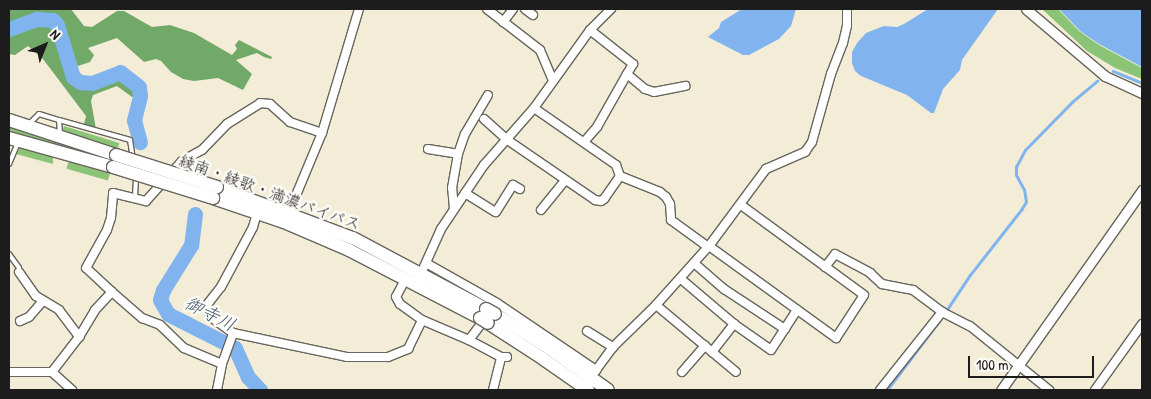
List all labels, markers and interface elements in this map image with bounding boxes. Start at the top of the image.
north arrow [20,20,70,70]
text: N [46,24,65,43]
street label: 綾南・綾歌・満濃バイパス [177,150,363,234]
water label: 御寺川 [181,292,239,336]
scale bar [971,346,1097,378]
text: 100 m [976,354,1009,375]

